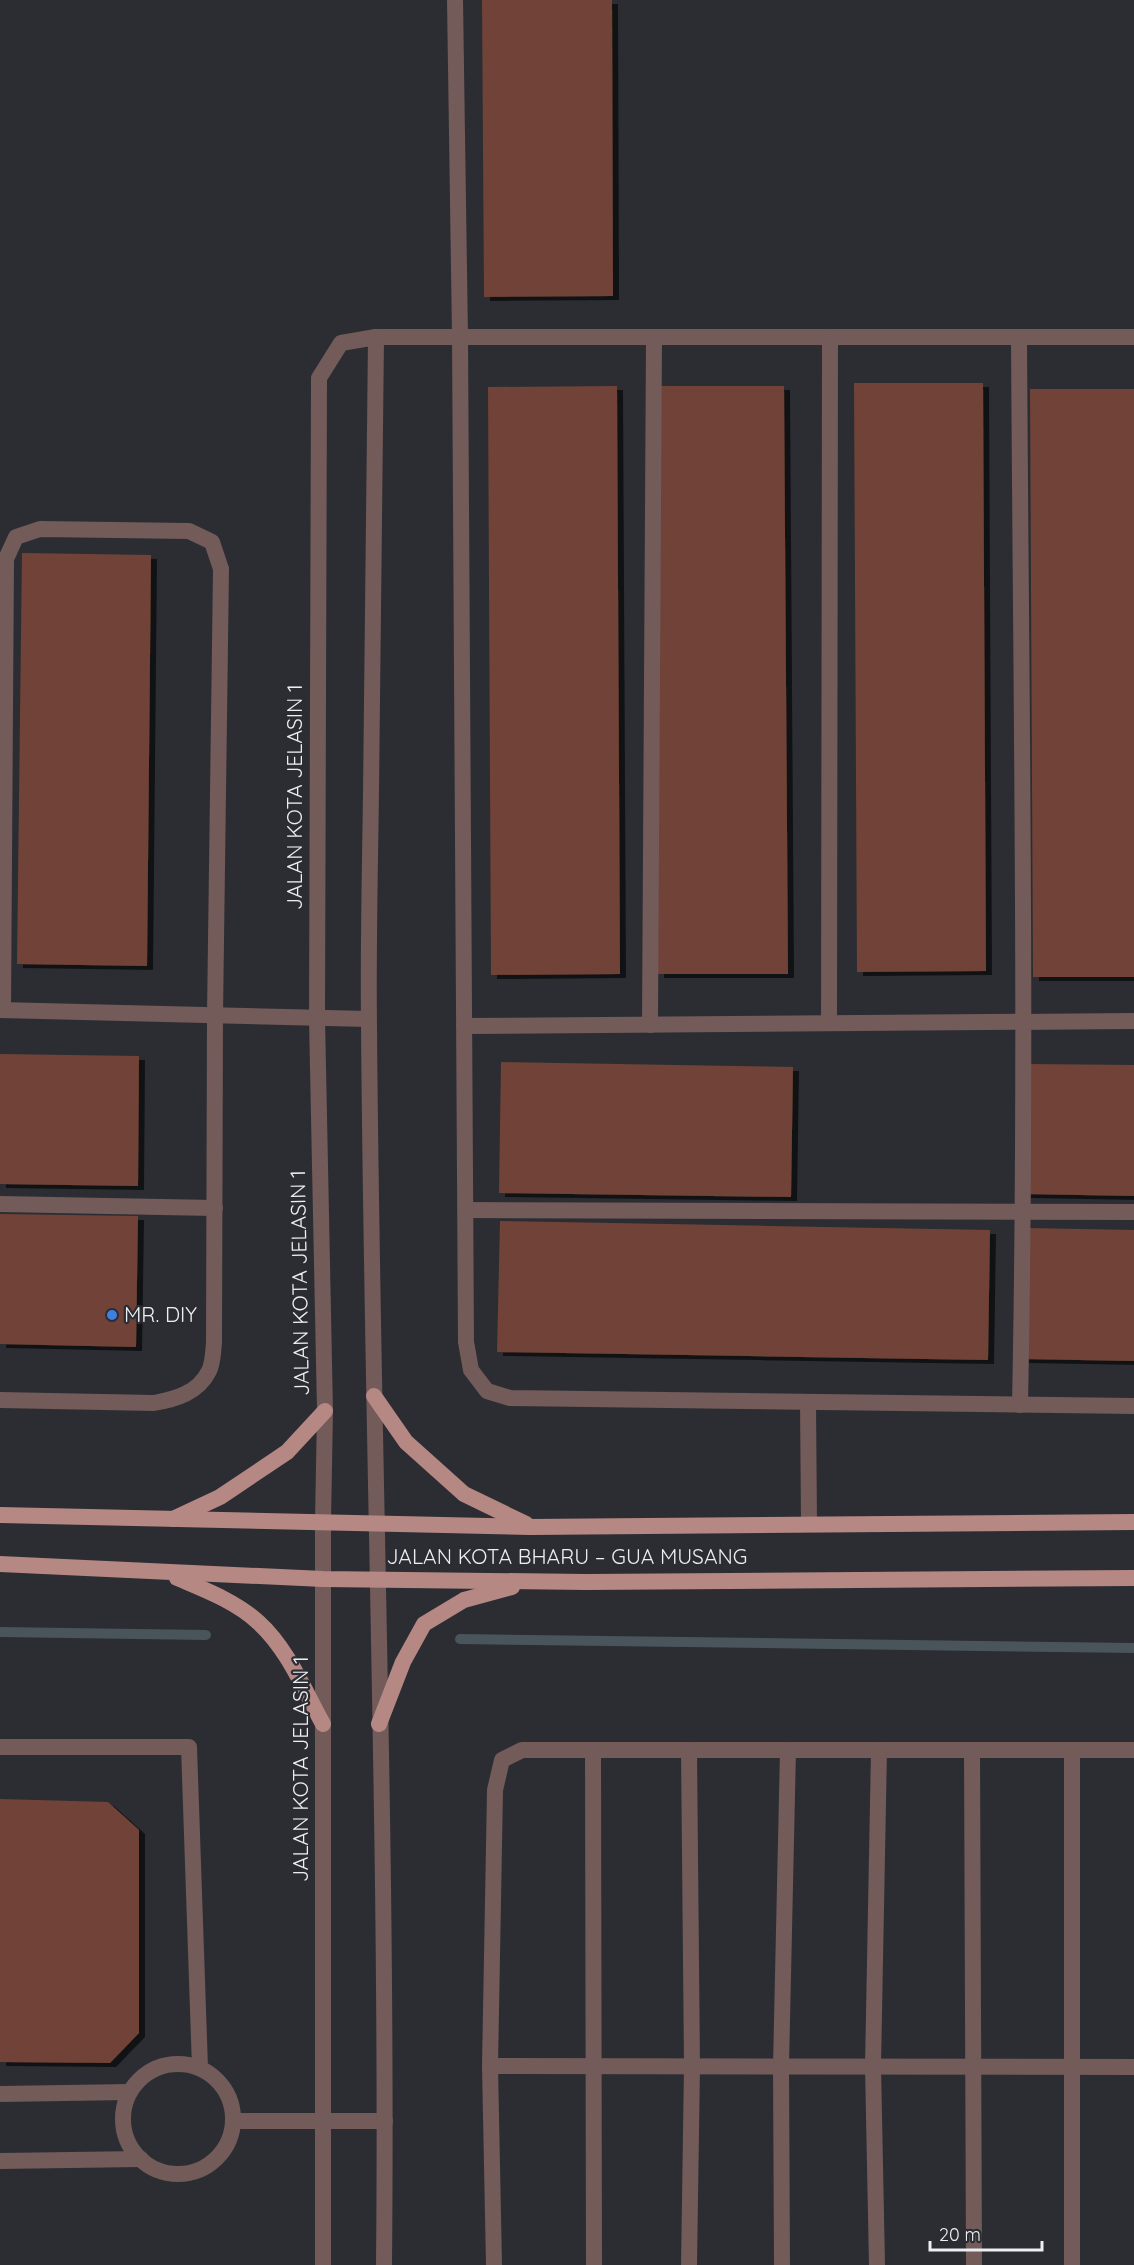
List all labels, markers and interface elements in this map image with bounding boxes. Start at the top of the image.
street label: JALAN KOTA JELASIN 1 [281,684,307,910]
street label: JALAN KOTA JELASIN 1 [284,1170,314,1396]
place label: MR. DIY [124,1301,197,1327]
marker: MR. DIY [105,1308,119,1322]
street label: JALAN KOTA BHARU – GUA MUSANG [387,1543,747,1569]
street label: JALAN KOTA JELASIN 1 [287,1656,313,1882]
scale bar [930,2214,1042,2252]
text: 20 m [939,2223,981,2246]

